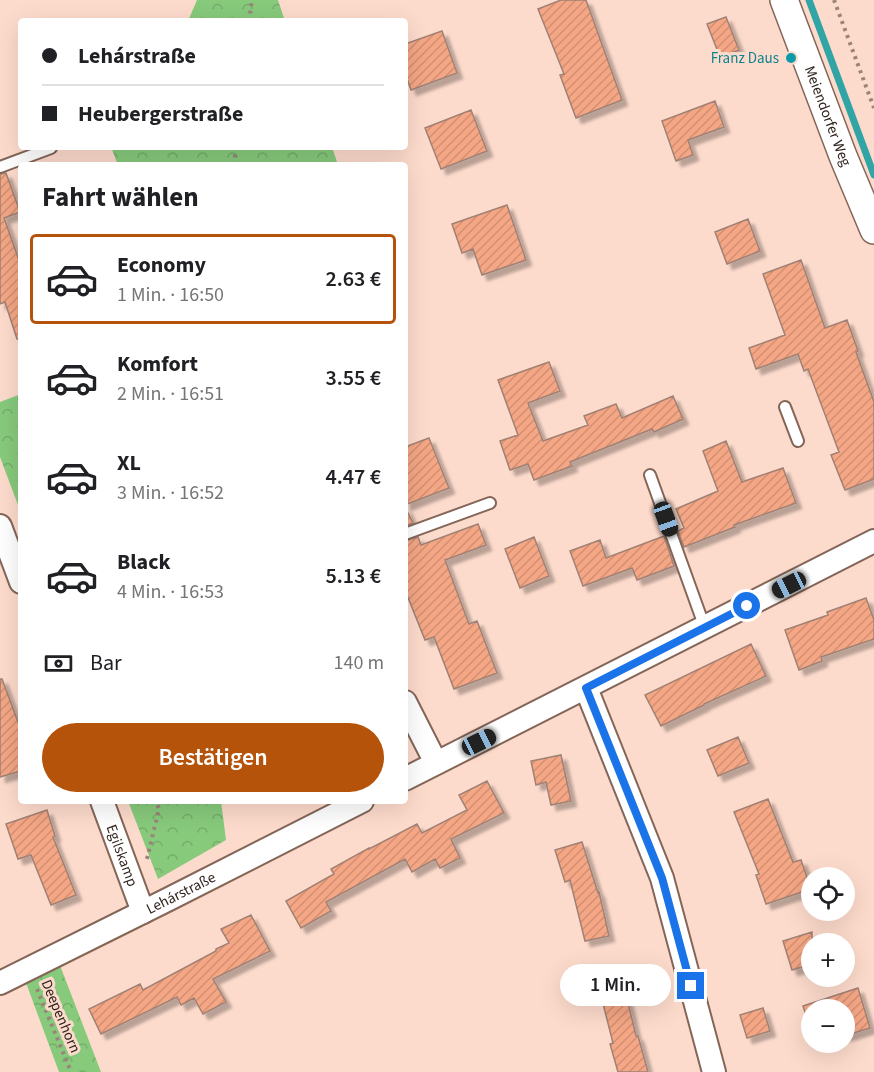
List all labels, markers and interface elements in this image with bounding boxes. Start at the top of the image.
text: Lehárstraße [78,40,196,72]
place label: Franz Daus [711,48,779,69]
marker: Franz Daus [784,51,798,65]
street label: Meiendorfer Weg [799,63,856,170]
text: Heubergerstraße [78,98,243,130]
text: Fahrt wählen [42,178,199,217]
text: Economy [117,249,206,281]
icon: car [45,252,99,306]
text: 2.63 € [325,263,381,295]
text: 1 Min. · 16:50 [117,281,224,309]
text: Komfort [117,348,198,380]
icon: car [45,351,99,405]
text: 3.55 € [325,362,381,394]
text: 2 Min. · 16:51 [117,380,224,408]
text: XL [117,447,141,479]
icon: car [45,450,99,504]
text: 4.47 € [325,461,381,493]
text: 3 Min. · 16:52 [117,479,224,507]
car [651,499,681,539]
text: Black [117,546,171,578]
icon: car [45,549,99,603]
text: 5.13 € [325,560,381,592]
car [769,569,809,601]
text: 4 Min. · 16:53 [117,578,224,606]
route start [733,592,760,619]
icon: cash [42,647,75,680]
text: Bar [90,647,122,679]
text: 140 m [334,649,384,677]
button: Bestätigen [42,723,384,792]
car [459,726,499,758]
street label: Egilskamp [101,821,143,890]
street label: Lehárstraße [143,867,219,920]
map controls [801,867,855,1053]
button: locate [801,867,855,921]
button: + [801,933,855,987]
callout: 1 Min. [559,965,670,1007]
text: 1 Min. [590,971,641,999]
route end [677,972,704,999]
street label: Deepenhorn [36,976,85,1056]
button: − [801,999,855,1053]

